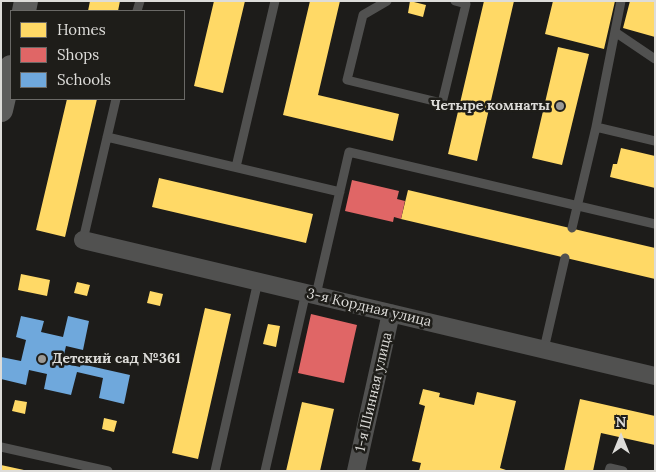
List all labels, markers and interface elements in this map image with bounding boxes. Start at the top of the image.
legend [10,10,185,100]
text: Homes [57,20,106,39]
text: Shops [57,45,99,64]
text: Schools [57,70,111,89]
place label: Четыре комнаты [430,98,550,114]
marker: Четыре комнаты [554,100,566,112]
street label: 3-я Кордная улица [305,285,433,331]
street label: 1-я Шинная улица [352,331,396,453]
place label: Детский сад №361 [52,351,181,367]
marker: Детский сад №361 [36,353,48,365]
north arrow [596,412,646,462]
text: N [616,413,626,431]

